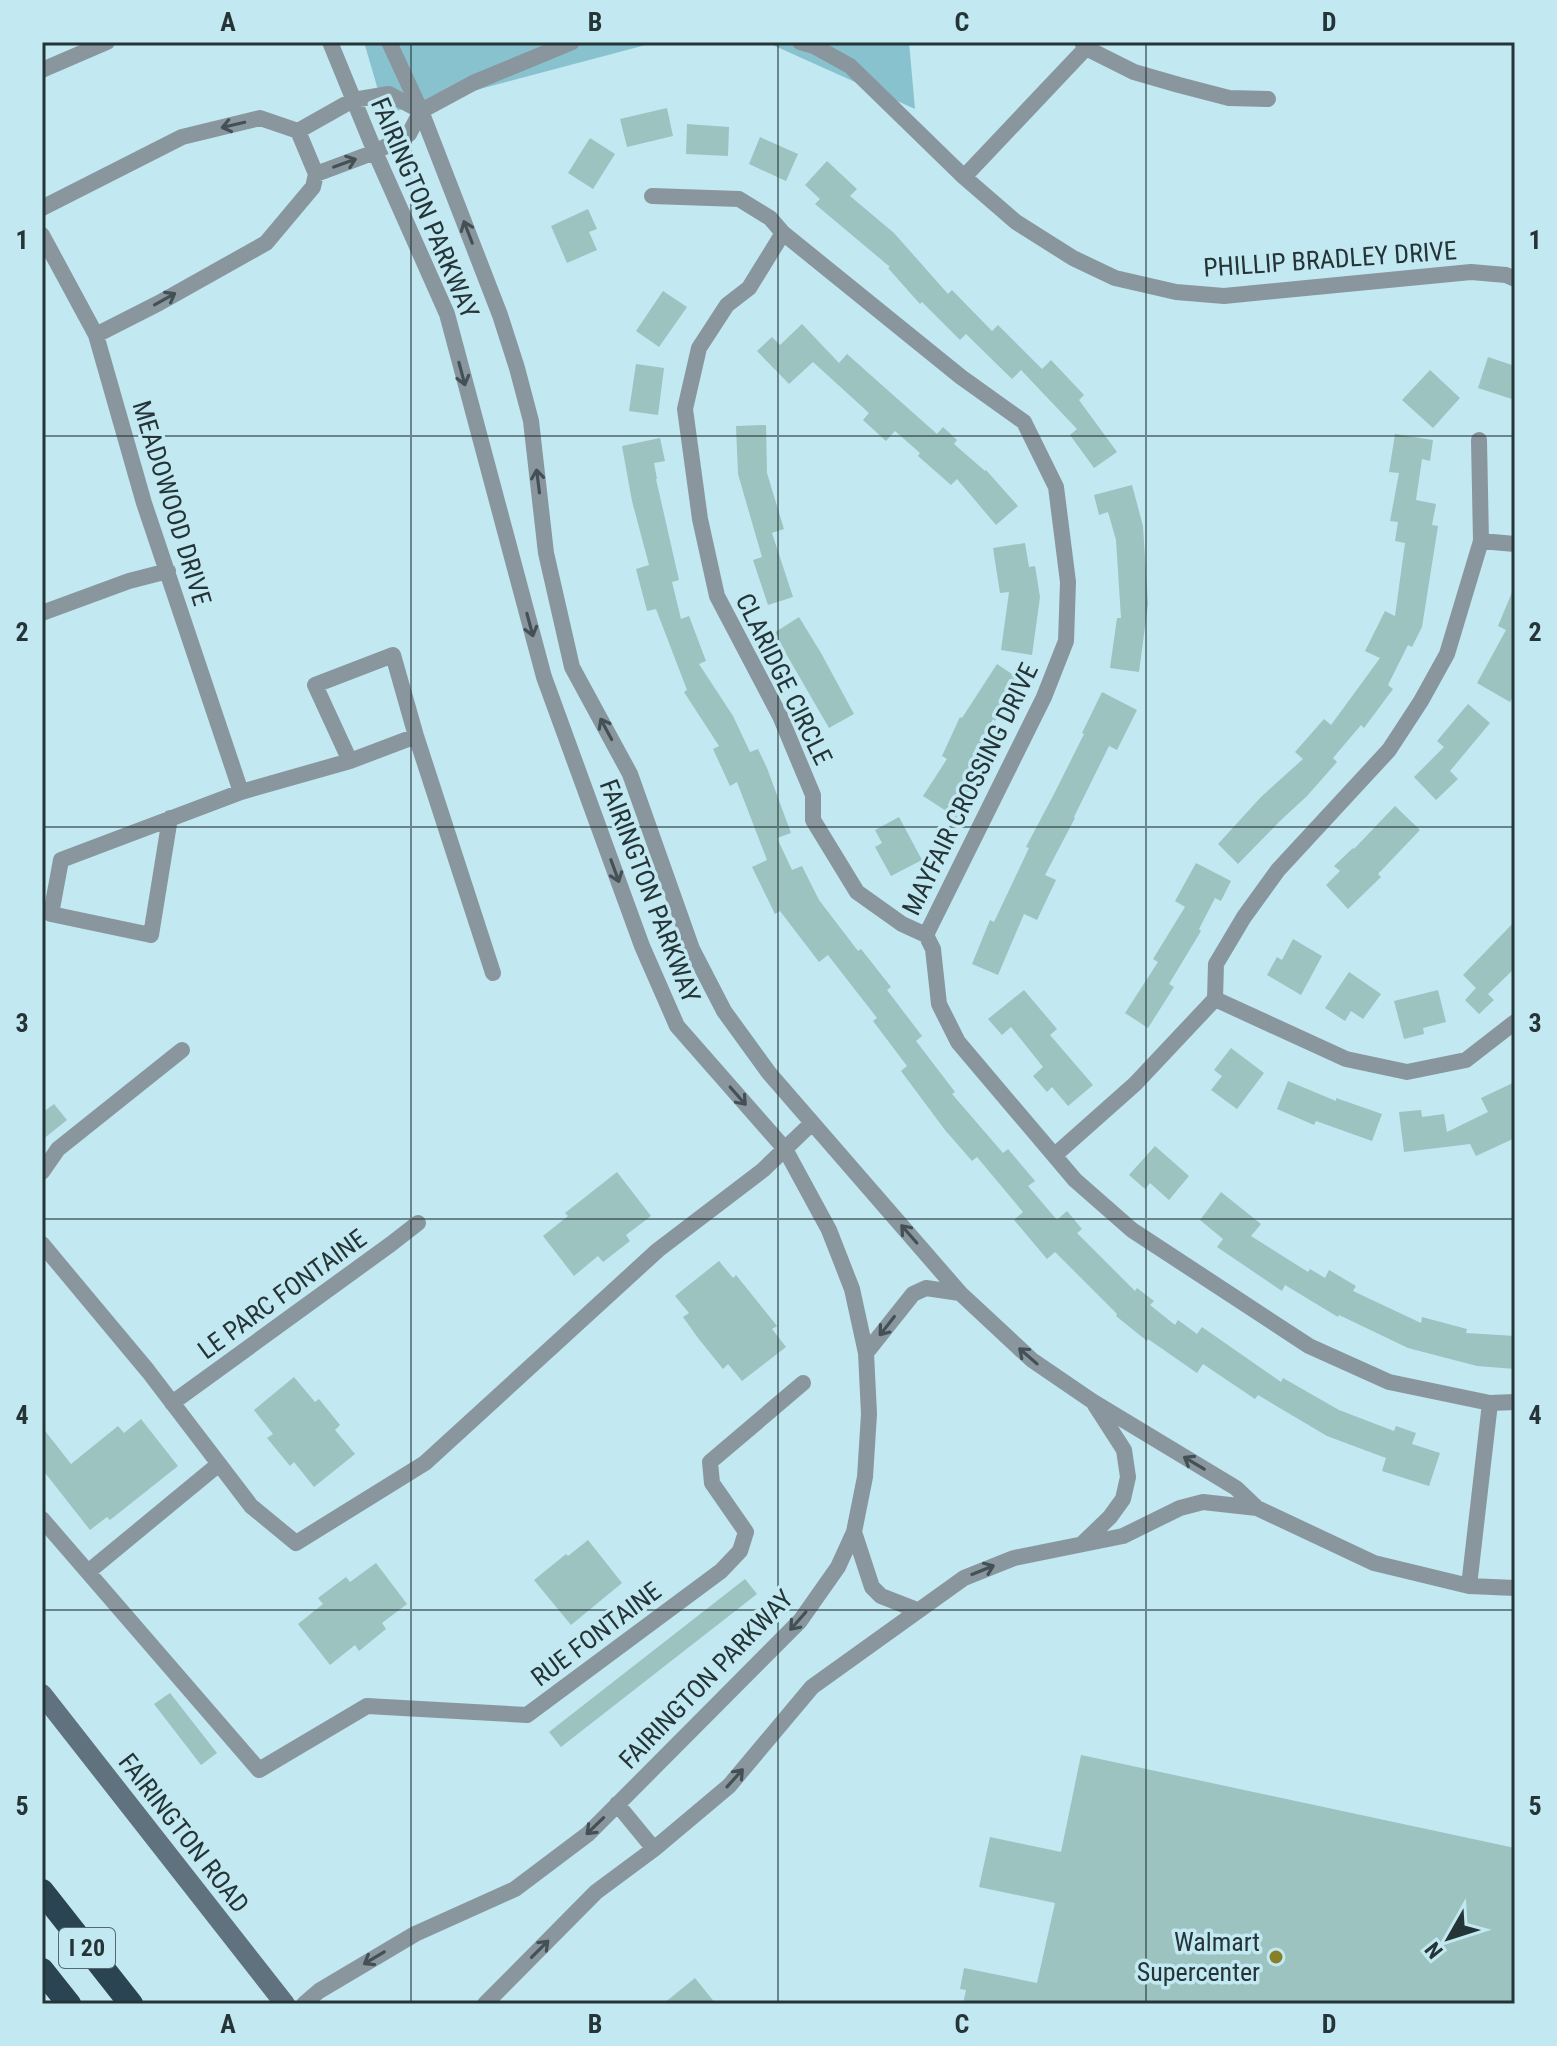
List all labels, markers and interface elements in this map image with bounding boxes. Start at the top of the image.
text: A [220,7,236,37]
text: B [588,7,602,37]
text: C [955,7,970,37]
text: D [1322,7,1336,37]
street label: FAIRINGTON PARKWAY [365,93,485,323]
one-way arrow [220,118,246,133]
one-way arrow [332,155,357,169]
one-way arrow [460,220,474,245]
text: 1 [15,225,29,255]
text: 1 [1528,225,1542,255]
street label: PHILLIP BRADLEY DRIVE [1202,235,1458,283]
one-way arrow [153,291,177,306]
one-way arrow [456,360,471,386]
street label: MEADOWOOD DRIVE [127,397,217,609]
one-way arrow [530,468,545,495]
street label: CLARIDGE CIRCLE [730,588,838,770]
one-way arrow [523,612,538,638]
text: 2 [15,617,29,647]
text: 2 [1528,617,1542,647]
street label: MAYFAIR CROSSING DRIVE [896,658,1044,920]
one-way arrow [598,718,613,742]
street label: FAIRINGTON PARKWAY [594,775,707,1007]
one-way arrow [608,858,623,883]
text: 3 [15,1008,29,1038]
text: 3 [1528,1008,1542,1038]
one-way arrow [729,1085,747,1105]
street label: LE PARC FONTAINE [192,1223,372,1365]
one-way arrow [900,1224,918,1245]
one-way arrow [879,1315,896,1336]
one-way arrow [1018,1347,1039,1365]
text: 4 [15,1400,29,1430]
text: 4 [1528,1400,1542,1430]
one-way arrow [1183,1454,1206,1470]
one-way arrow [970,1562,995,1576]
street label: RUE FONTAINE [525,1576,667,1692]
street label: FAIRINGTON PARKWAY [613,1583,799,1775]
one-way arrow [789,1611,807,1631]
street label: FAIRINGTON ROAD [113,1748,255,1918]
one-way arrow [726,1768,744,1788]
text: 5 [15,1791,29,1821]
text: 5 [1528,1791,1542,1821]
one-way arrow [586,1816,605,1835]
north arrow [1409,1898,1489,1978]
place label: Walmart Supercenter [1137,1927,1260,1987]
road number: I 20 [59,1928,115,1968]
text: N [1420,1937,1448,1963]
one-way arrow [530,1940,549,1959]
marker: Walmart Supercenter [1267,1948,1285,1966]
one-way arrow [363,1951,386,1967]
text: A [220,2009,236,2039]
text: B [588,2009,602,2039]
text: C [955,2009,970,2039]
text: D [1322,2009,1336,2039]

